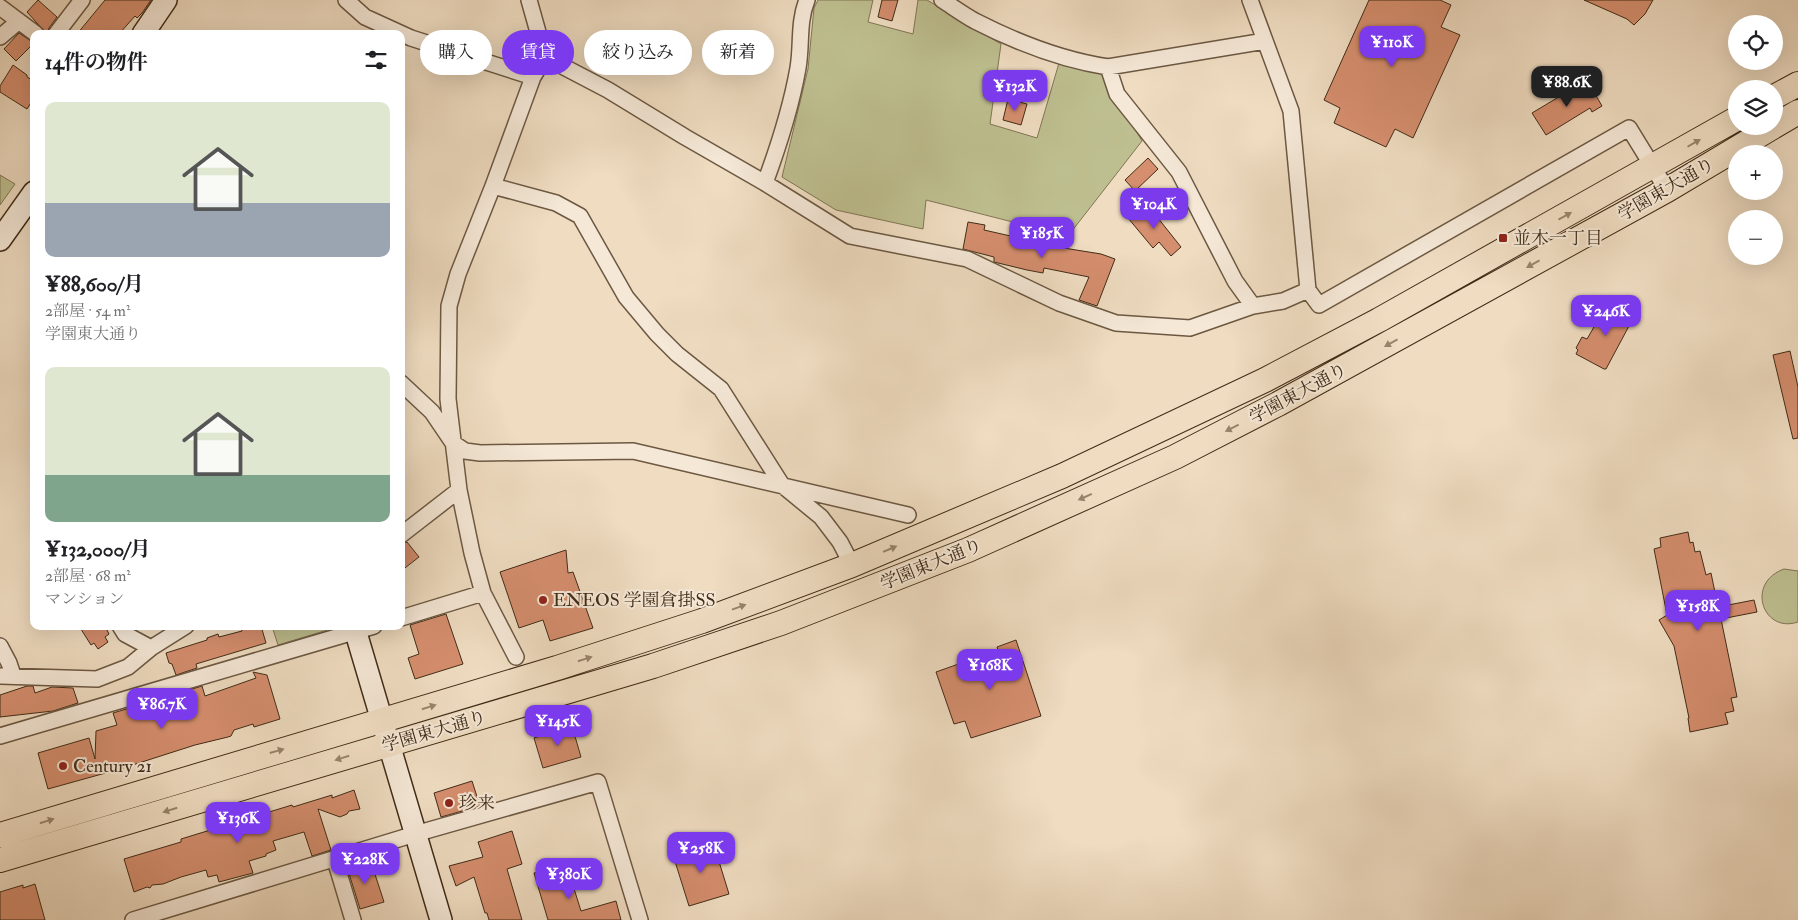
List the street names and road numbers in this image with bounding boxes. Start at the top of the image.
street label: 学園東大通り [1614,152,1719,226]
street label: 学園東大通り [1245,358,1351,429]
street label: 学園東大通り [877,534,986,595]
street label: 学園東大通り [379,706,489,757]

